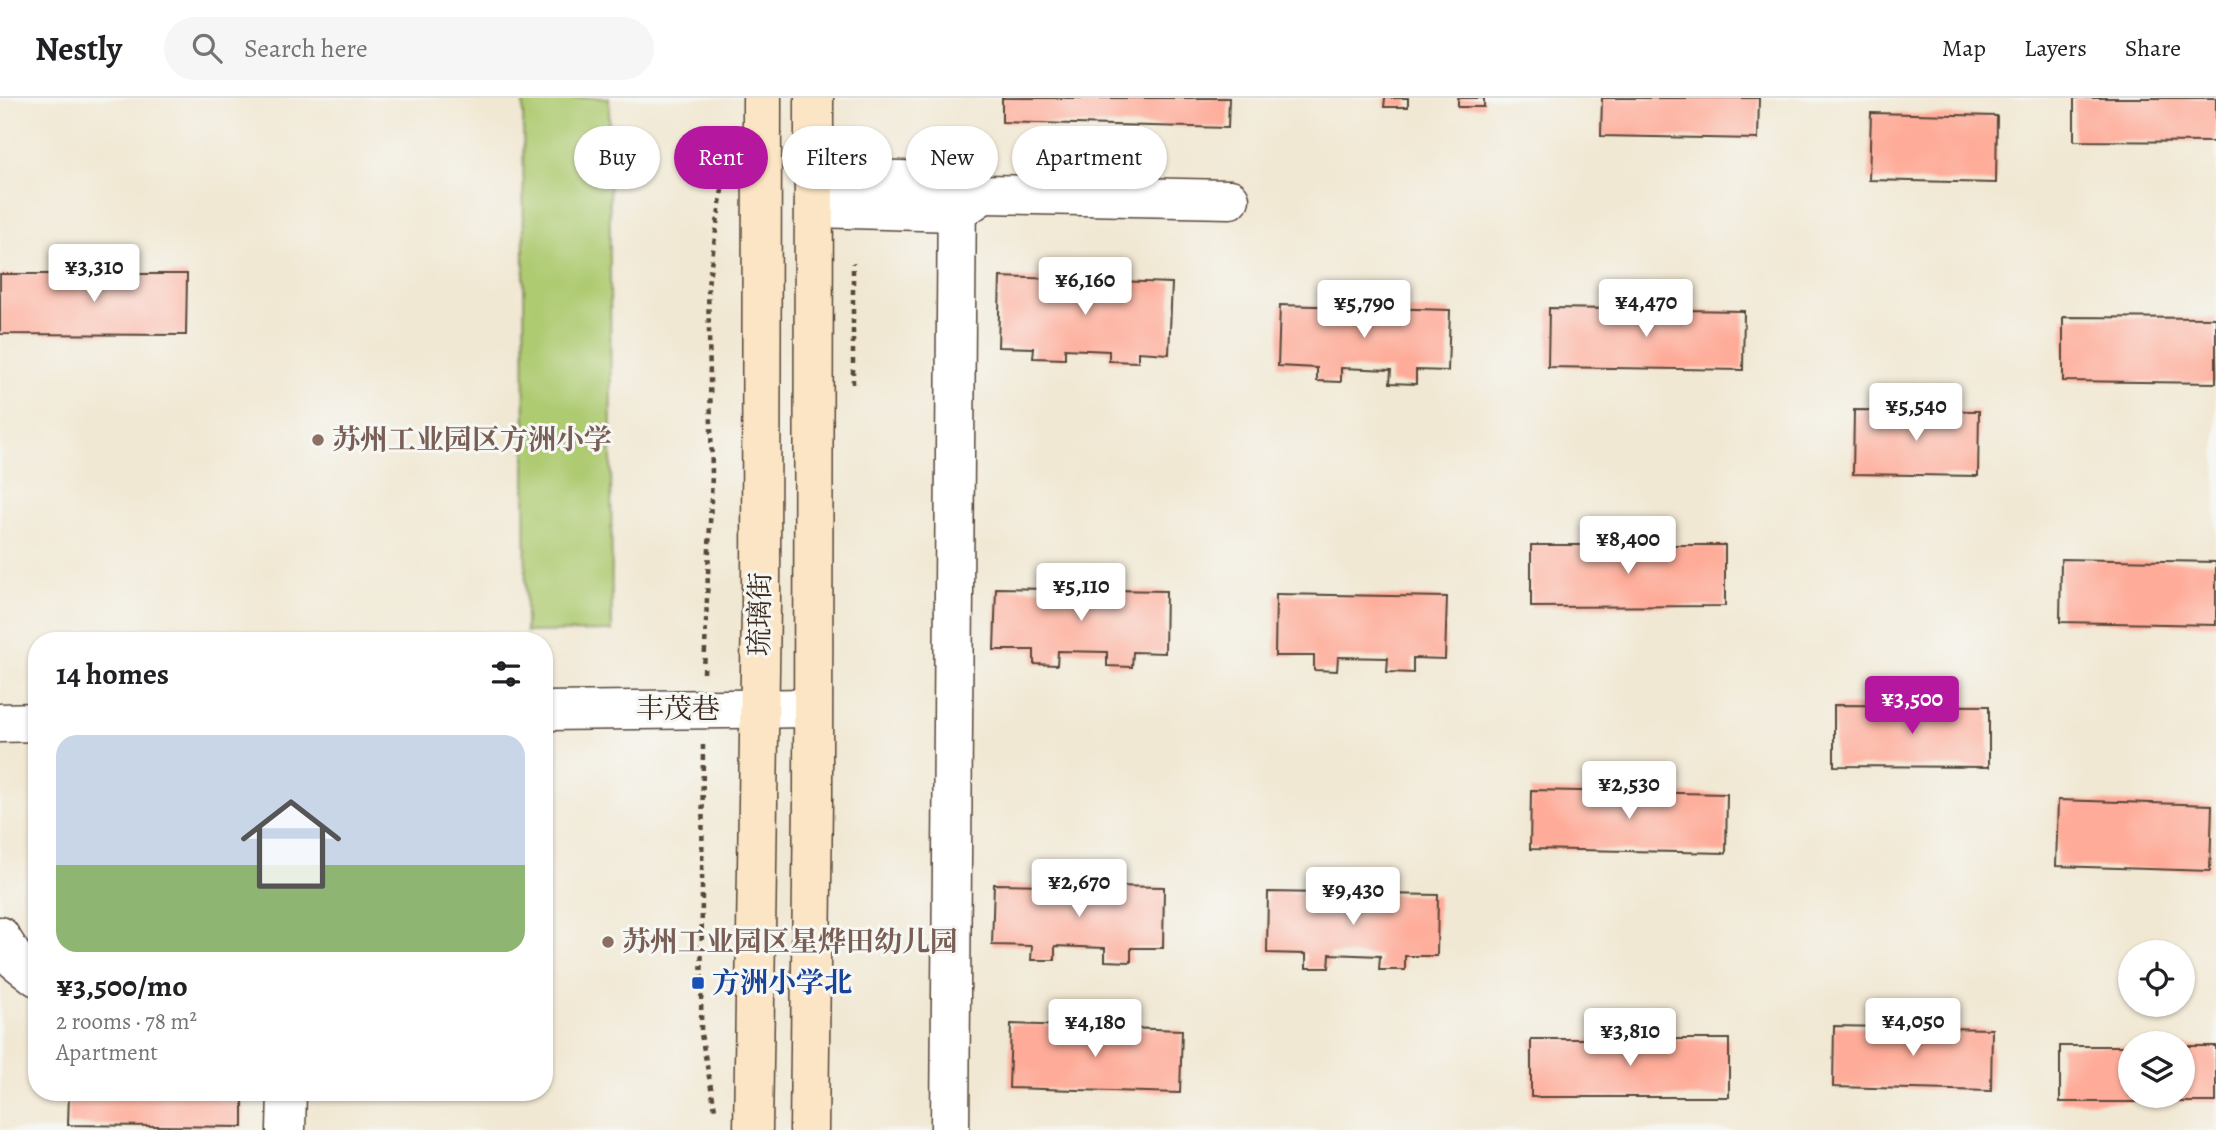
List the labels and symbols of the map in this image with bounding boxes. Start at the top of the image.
pin: ¥3,310 [37,244,151,304]
pin: ¥6,160 [1028,258,1142,317]
pin: ¥5,790 [1307,280,1421,340]
pin: ¥4,470 [1589,280,1703,339]
pin: ¥5,540 [1859,384,1973,443]
place label: 苏州工业园区方洲小学 [332,421,612,459]
marker: 苏州工业园区方洲小学 [310,432,326,448]
pin: ¥8,400 [1571,517,1685,576]
pin: ¥5,110 [1024,564,1138,623]
street label: 琉璃街 [740,572,780,656]
pin: ¥3,500 [1855,676,1969,736]
street label: 丰茂巷 [636,690,720,728]
pin: ¥2,530 [1572,762,1686,821]
pin: ¥2,670 [1022,860,1136,919]
pin: ¥9,430 [1296,868,1410,927]
place label: 苏州工业园区星烨田幼儿园 [622,923,958,961]
marker: 苏州工业园区星烨田幼儿园 [600,934,616,950]
place label: 方洲小学北 [712,964,852,1002]
marker: 方洲小学北 [690,975,706,991]
pin: ¥4,050 [1856,998,1970,1058]
pin: ¥4,180 [1038,1000,1152,1059]
pin: ¥3,810 [1573,1009,1687,1068]

